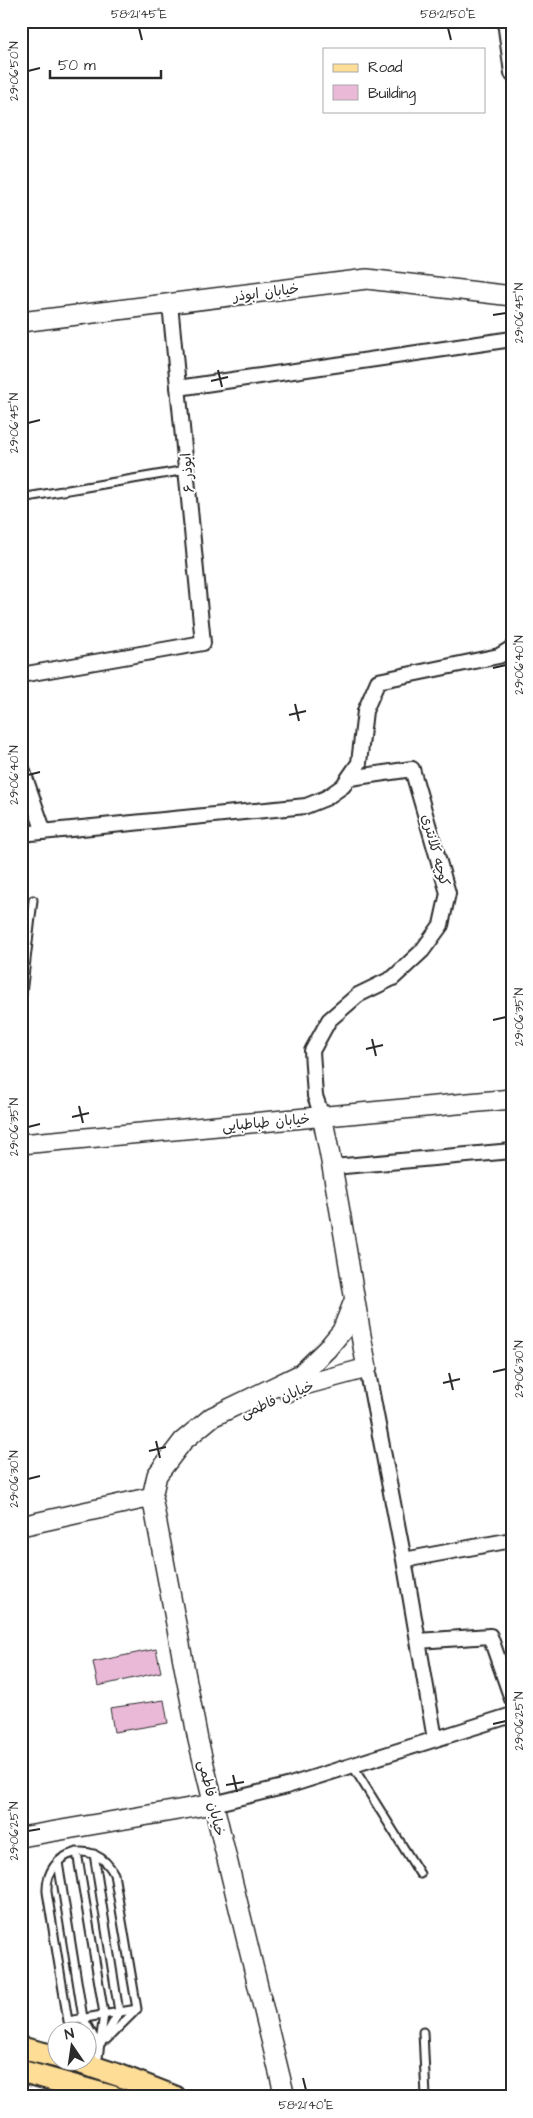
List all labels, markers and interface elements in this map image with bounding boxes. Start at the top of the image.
text: 58°21'45"E [111,6,167,23]
text: 58°21'50"E [420,6,476,23]
text: 29°06'50"N [6,41,23,101]
scale bar [50,48,161,80]
legend [323,48,486,112]
text: 50 m [58,55,96,76]
text: Road [368,57,403,78]
text: Building [368,83,416,105]
street label: خیابان ابوذر [231,279,300,307]
text: 29°06'45"N [511,282,528,343]
text: 29°06'45"N [6,392,23,453]
street label: ابوذر ۶ [176,452,200,494]
text: 29°06'40"N [511,635,528,695]
text: 29°06'40"N [6,745,23,805]
street label: کوچه کلانتری [416,812,454,888]
text: 29°06'35"N [511,987,528,1046]
text: 29°06'35"N [6,1097,23,1156]
street label: خیابان طباطبایی [221,1109,311,1137]
text: 29°06'30"N [511,1340,528,1398]
street label: خیابان فاطمی [238,1376,317,1424]
text: 29°06'30"N [6,1450,23,1508]
text: 29°06'25"N [511,1691,528,1751]
street label: خیابان فاطمی [193,1758,229,1838]
text: 29°06'25"N [6,1801,23,1861]
north arrow [48,2020,98,2070]
text: N [63,2024,76,2045]
text: 58°21'40"E [279,2097,333,2114]

